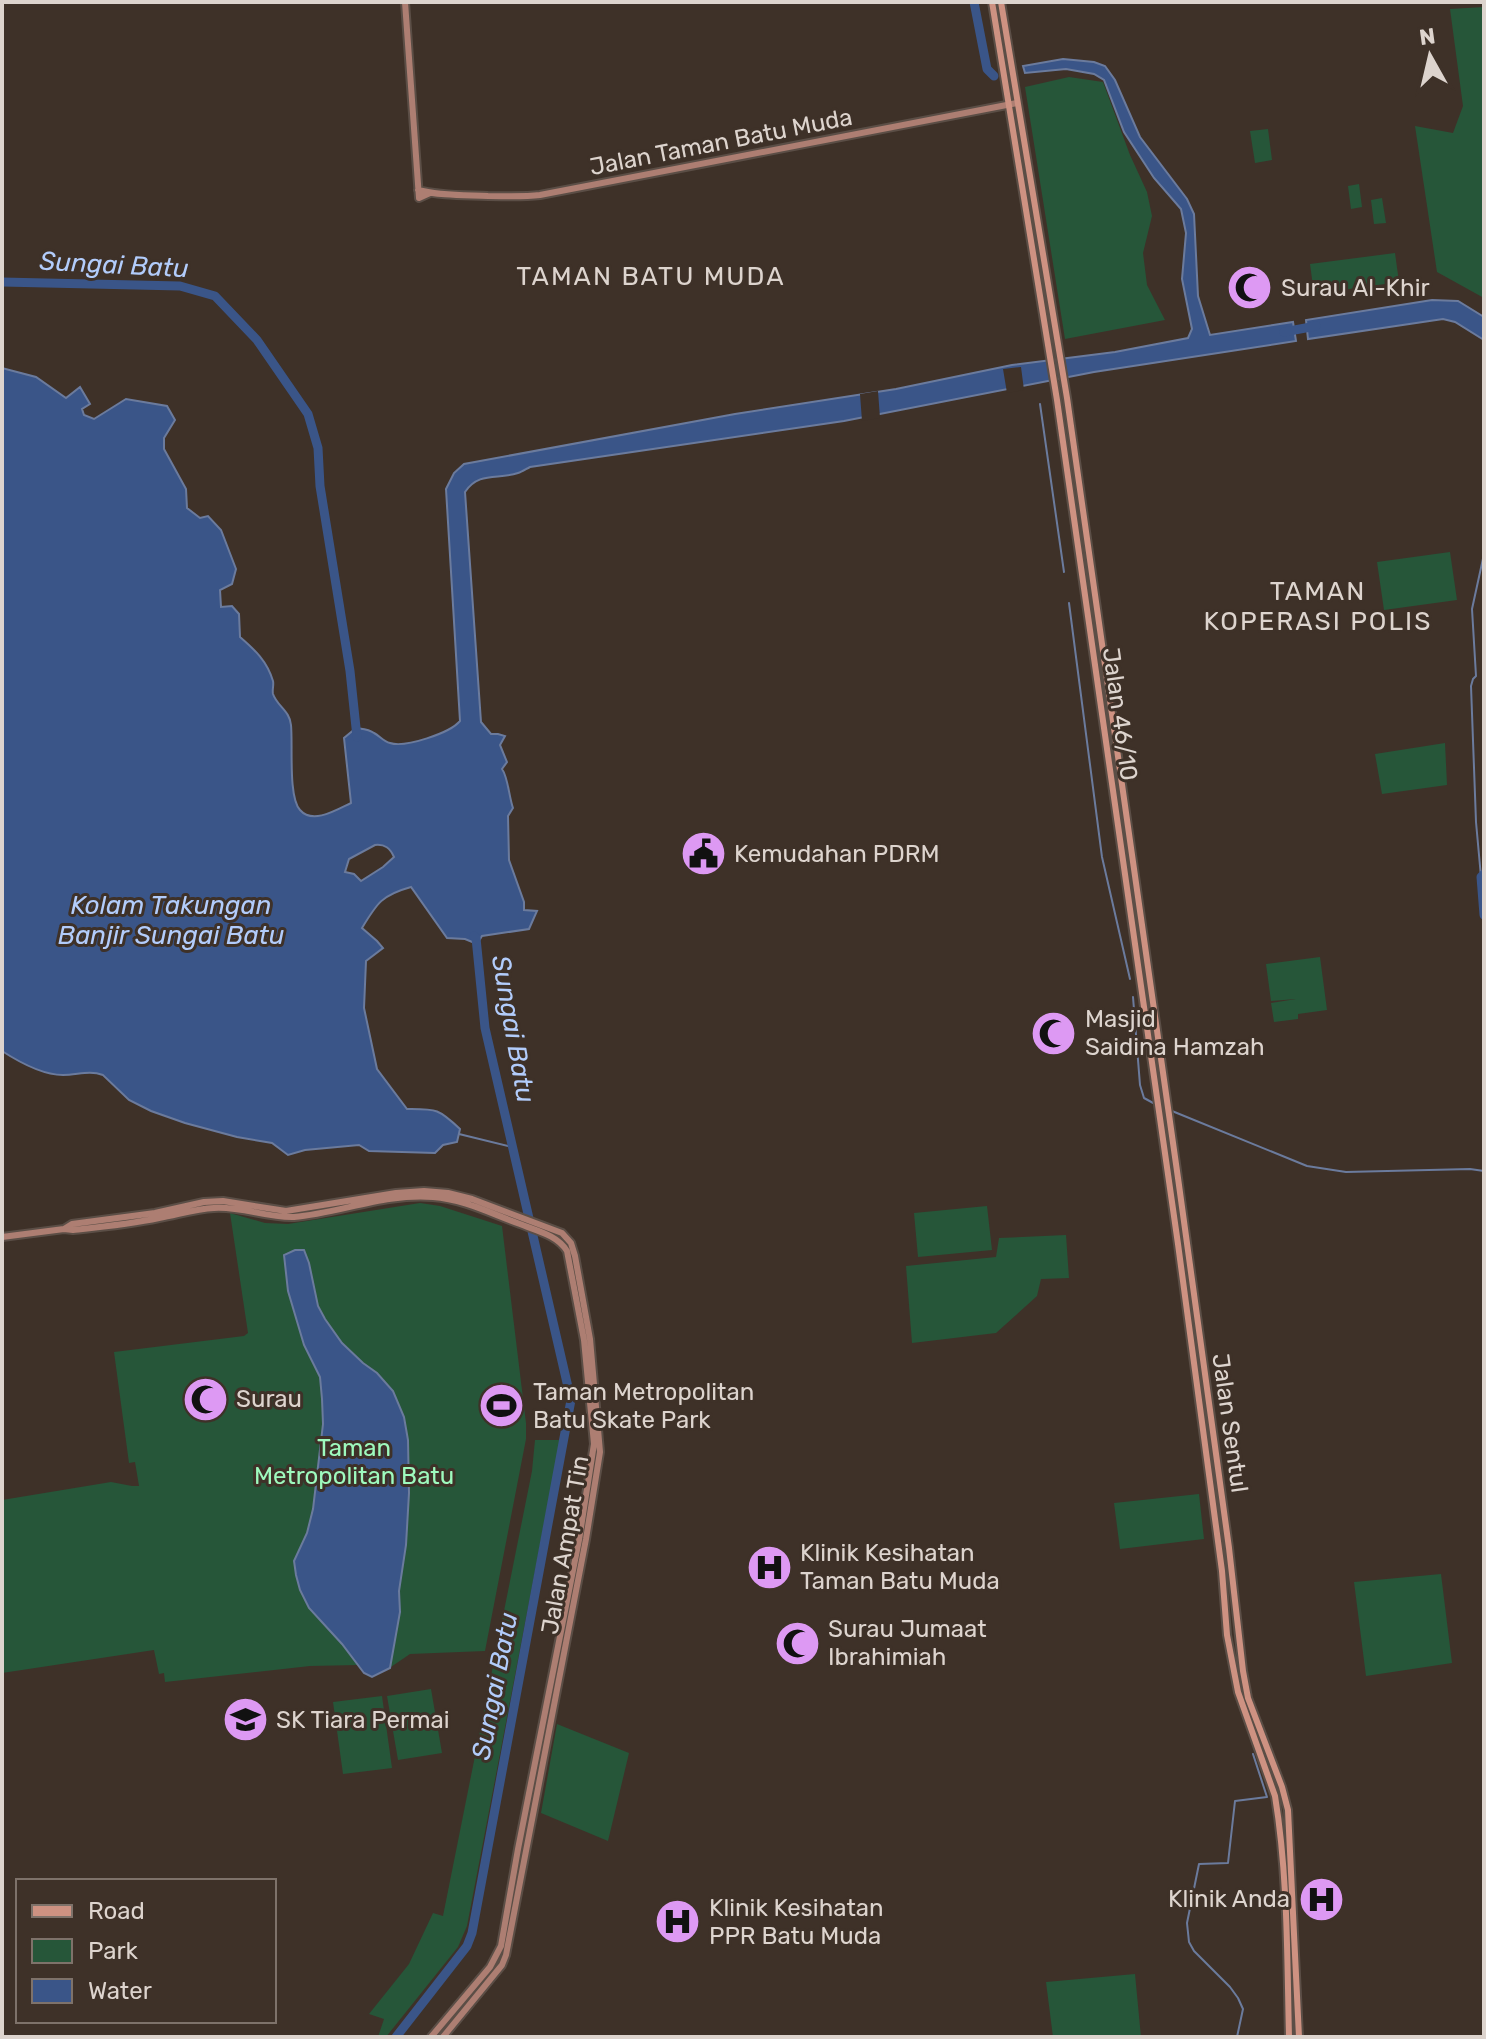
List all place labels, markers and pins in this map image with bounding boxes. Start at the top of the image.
mosque icon: Surau Al-Khir [1226,264,1274,312]
place label: Surau Al-Khir [1281,274,1430,302]
public building icon: Kemudahan PDRM [679,830,727,878]
place label: Kemudahan PDRM [734,840,939,868]
place label: Masjid Saidina Hamzah [1085,1005,1265,1061]
mosque icon: Masjid Saidina Hamzah [1030,1009,1078,1057]
mosque icon: Surau [181,1375,229,1423]
place label: Taman Metropolitan Batu Skate Park [533,1378,754,1434]
sports icon: Taman Metropolitan Batu Skate Park [478,1382,526,1430]
place label: Surau [236,1385,302,1413]
place label: Klinik Kesihatan Taman Batu Muda [800,1539,1000,1595]
hospital icon: Klinik Kesihatan Taman Batu Muda [745,1543,793,1591]
place label: Surau Jumaat Ibrahimiah [828,1615,987,1671]
mosque icon: Surau Jumaat Ibrahimiah [773,1619,821,1667]
school or university icon: SK Tiara Permai [221,1696,269,1744]
place label: SK Tiara Permai [276,1706,450,1734]
hospital icon: Klinik Anda [1297,1875,1345,1923]
place label: Klinik Anda [1168,1885,1290,1913]
place label: Klinik Kesihatan PPR Batu Muda [709,1894,884,1950]
hospital icon: Klinik Kesihatan PPR Batu Muda [654,1898,702,1946]

